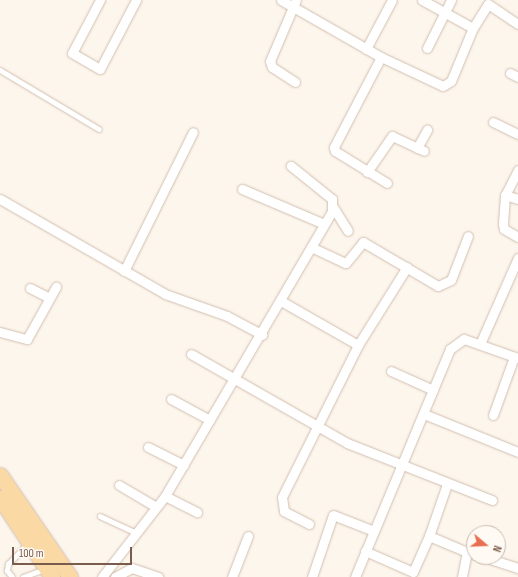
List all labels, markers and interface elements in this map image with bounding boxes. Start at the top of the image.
north arrow [466,525,506,565]
scale bar [14,539,134,565]
text: N [490,544,504,554]
text: 100 m [19,546,44,561]

